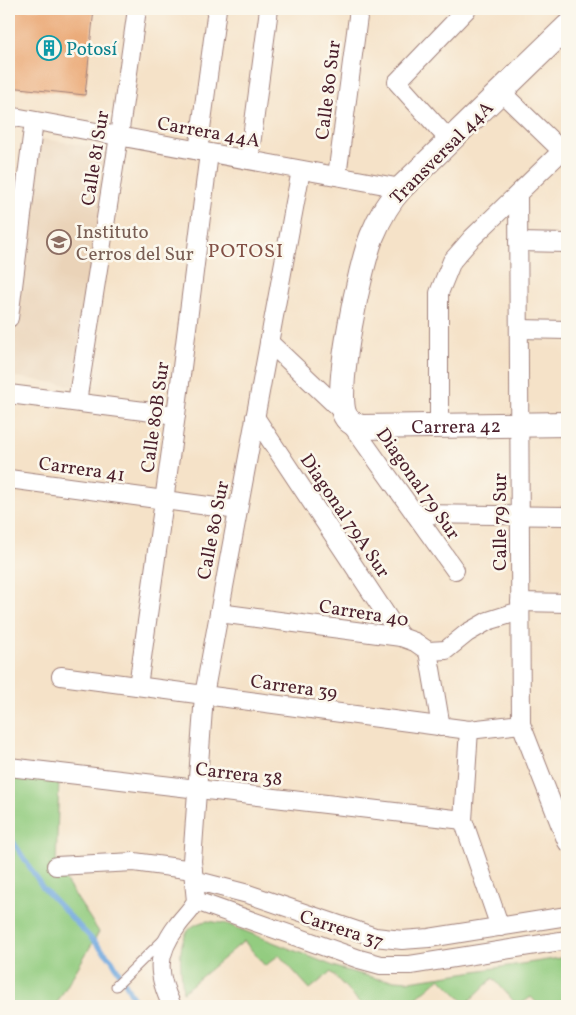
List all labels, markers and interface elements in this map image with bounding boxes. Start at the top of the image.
building icon: Potosí [36,35,62,61]
place label: Potosí [66,37,117,63]
street label: Calle 80 Sur [310,39,348,141]
street label: Transversal 44A [385,96,500,211]
street label: Calle 81 Sur [76,109,116,208]
street label: Carrera 44A [155,111,262,155]
place label: Instituto Cerros del Sur [76,220,194,268]
school or university icon: Instituto Cerros del Sur [46,229,72,255]
district label: POTOSI [208,238,284,266]
street label: Calle 80B Sur [135,360,177,475]
street label: Carrera 42 [411,414,501,441]
street label: Diagonal 79 Sur [369,423,466,545]
street label: Diagonal 79A Sur [293,449,396,583]
street label: Carrera 41 [37,451,126,489]
street label: Calle 79 Sur [488,473,514,571]
street label: Calle 80 Sur [192,479,236,582]
street label: Carrera 40 [317,594,410,634]
street label: Carrera 39 [249,669,339,707]
street label: Carrera 38 [194,757,284,793]
street label: Carrera 37 [296,904,387,956]

